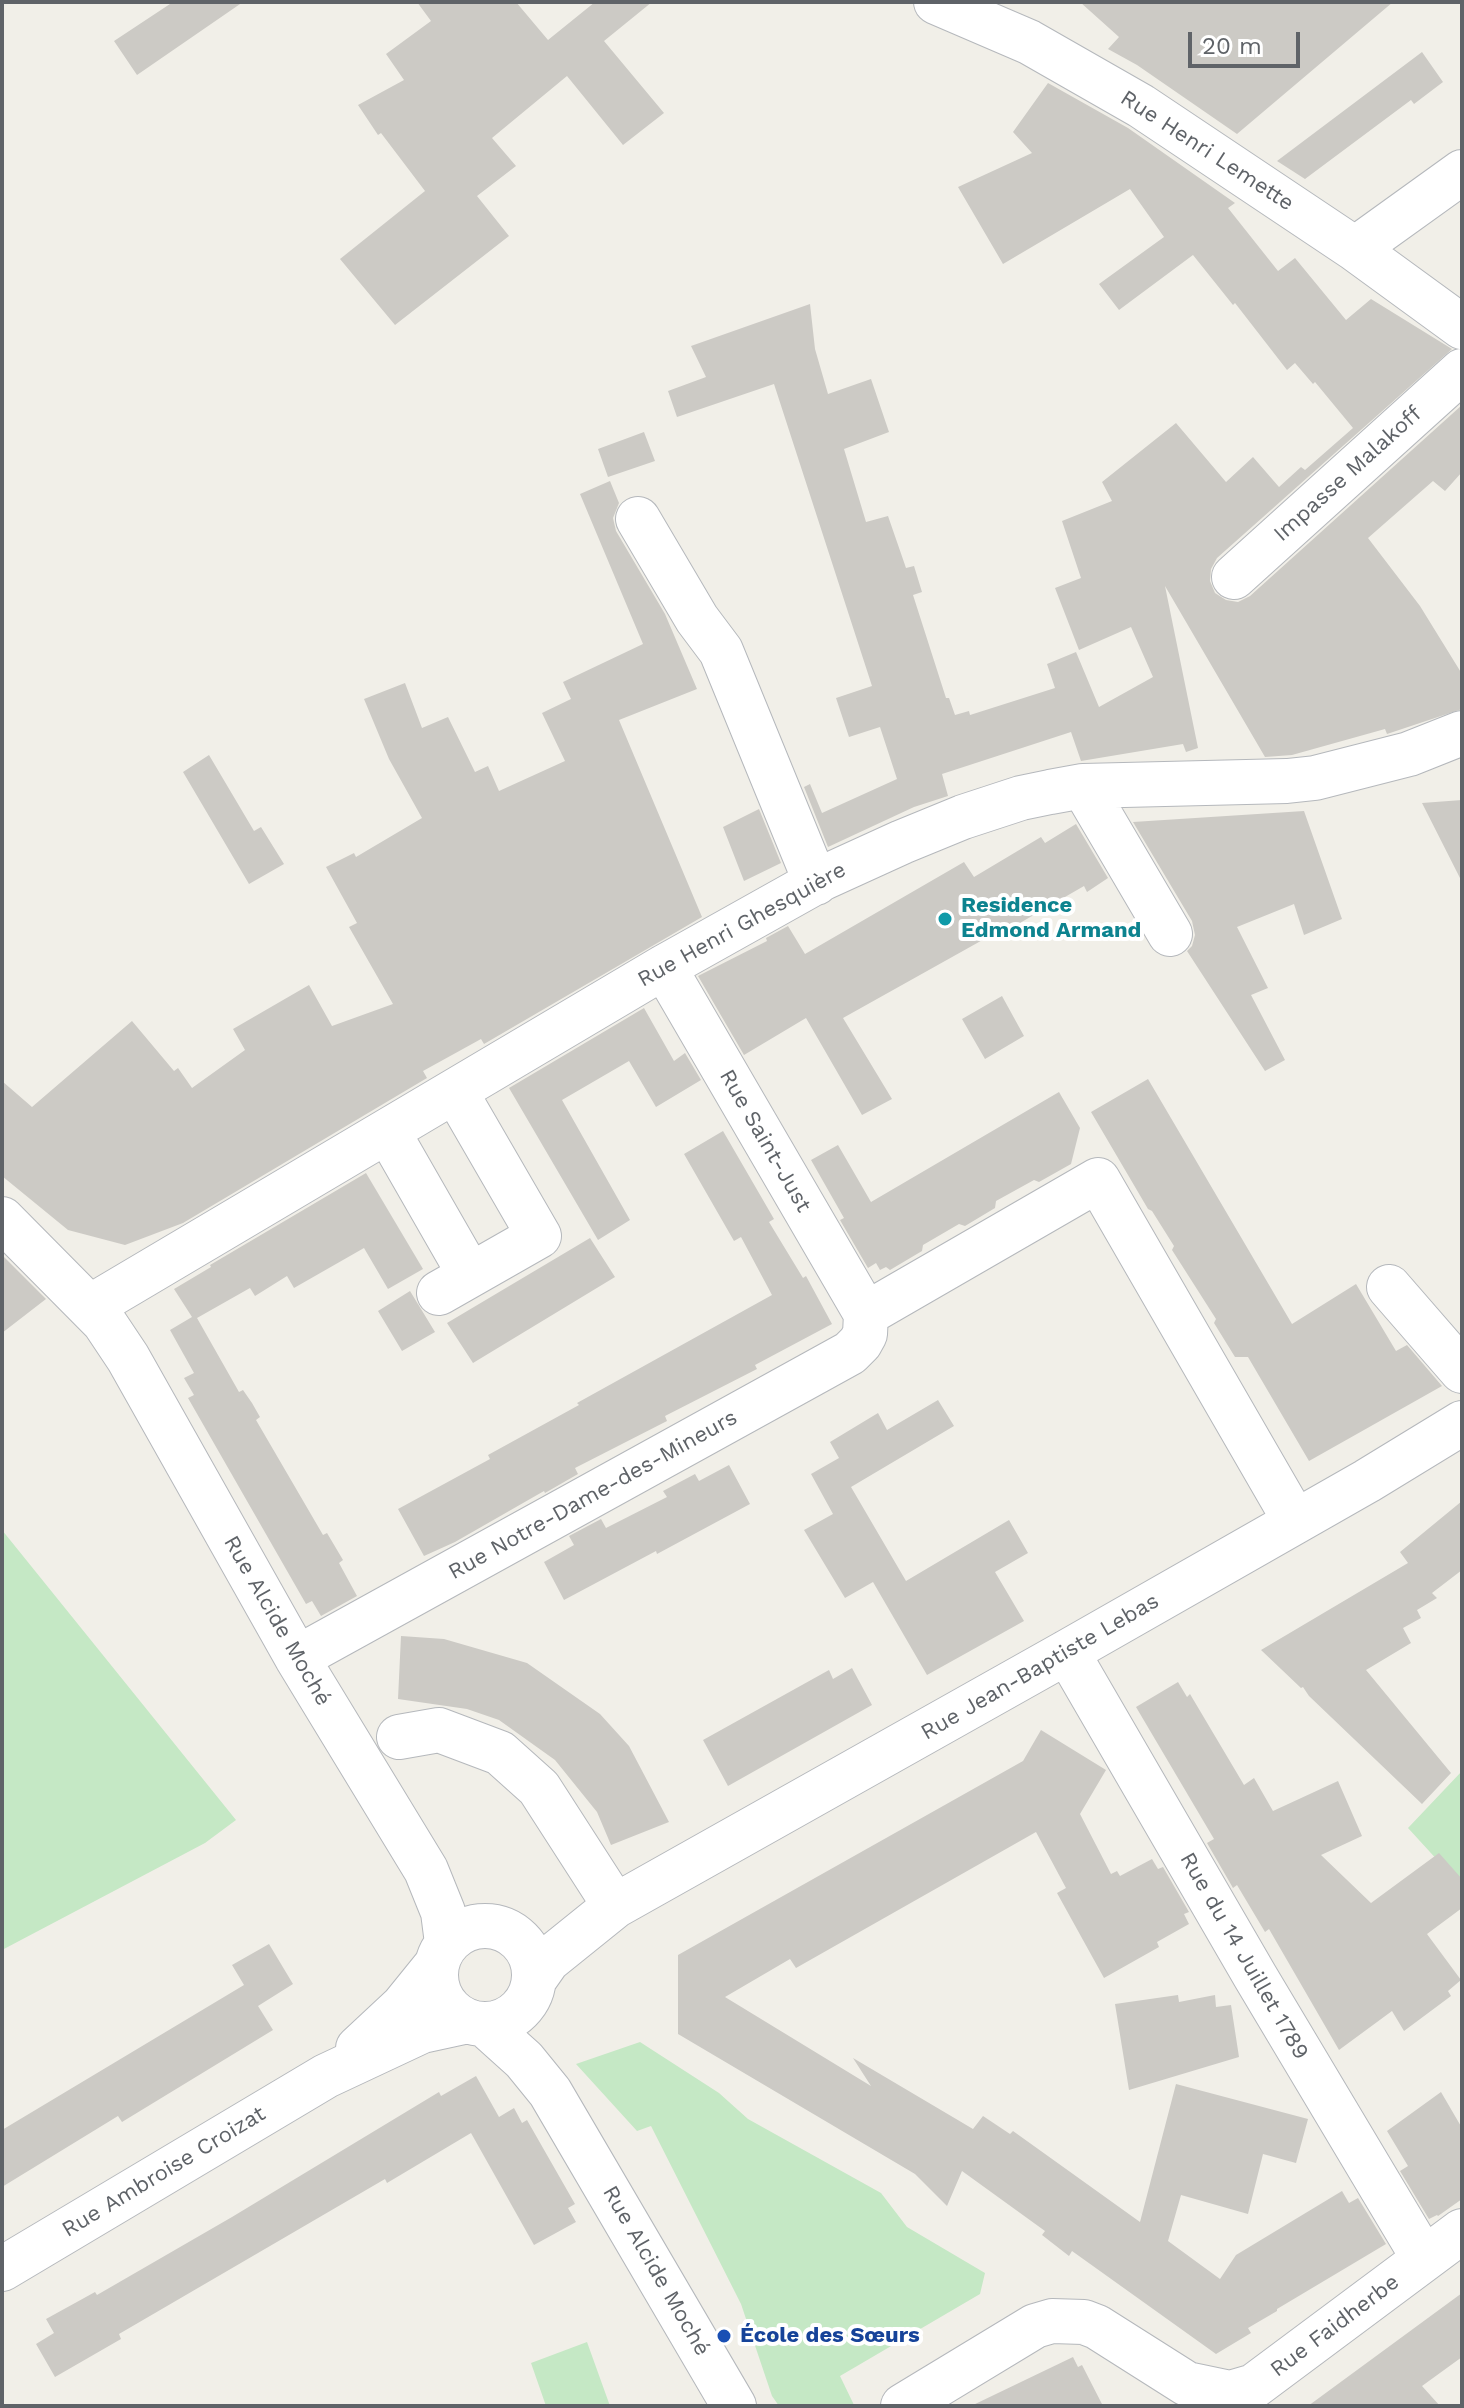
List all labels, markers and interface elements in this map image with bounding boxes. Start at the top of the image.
scale bar [1192,16,1304,66]
text: 20 m [1202,32,1262,60]
street label: Rue Henri Lemette [1115,85,1299,217]
street label: Impasse Malakoff [1269,401,1427,547]
street label: Rue Henri Ghesquière [633,857,851,993]
place label: Residence Edmond Armand [961,893,1141,944]
marker: Residence Edmond Armand [936,910,954,928]
street label: Rue Saint-Just [713,1065,817,1217]
street label: Rue Notre-Dame-des-Mineurs [444,1404,742,1586]
street label: Rue Alcide Moché [218,1531,336,1711]
street label: Rue Jean-Baptiste Lebas [916,1588,1164,1746]
street label: Rue du 14 Juillet 1789 [1174,1848,1314,2064]
street label: Rue Ambroise Croizat [57,2101,271,2243]
street label: Rue Alcide Moché [597,2181,715,2361]
street label: Rue Faidherbe [1265,2269,1405,2383]
place label: École des Sœurs [740,2323,920,2349]
marker: École des Sœurs [715,2327,733,2345]

